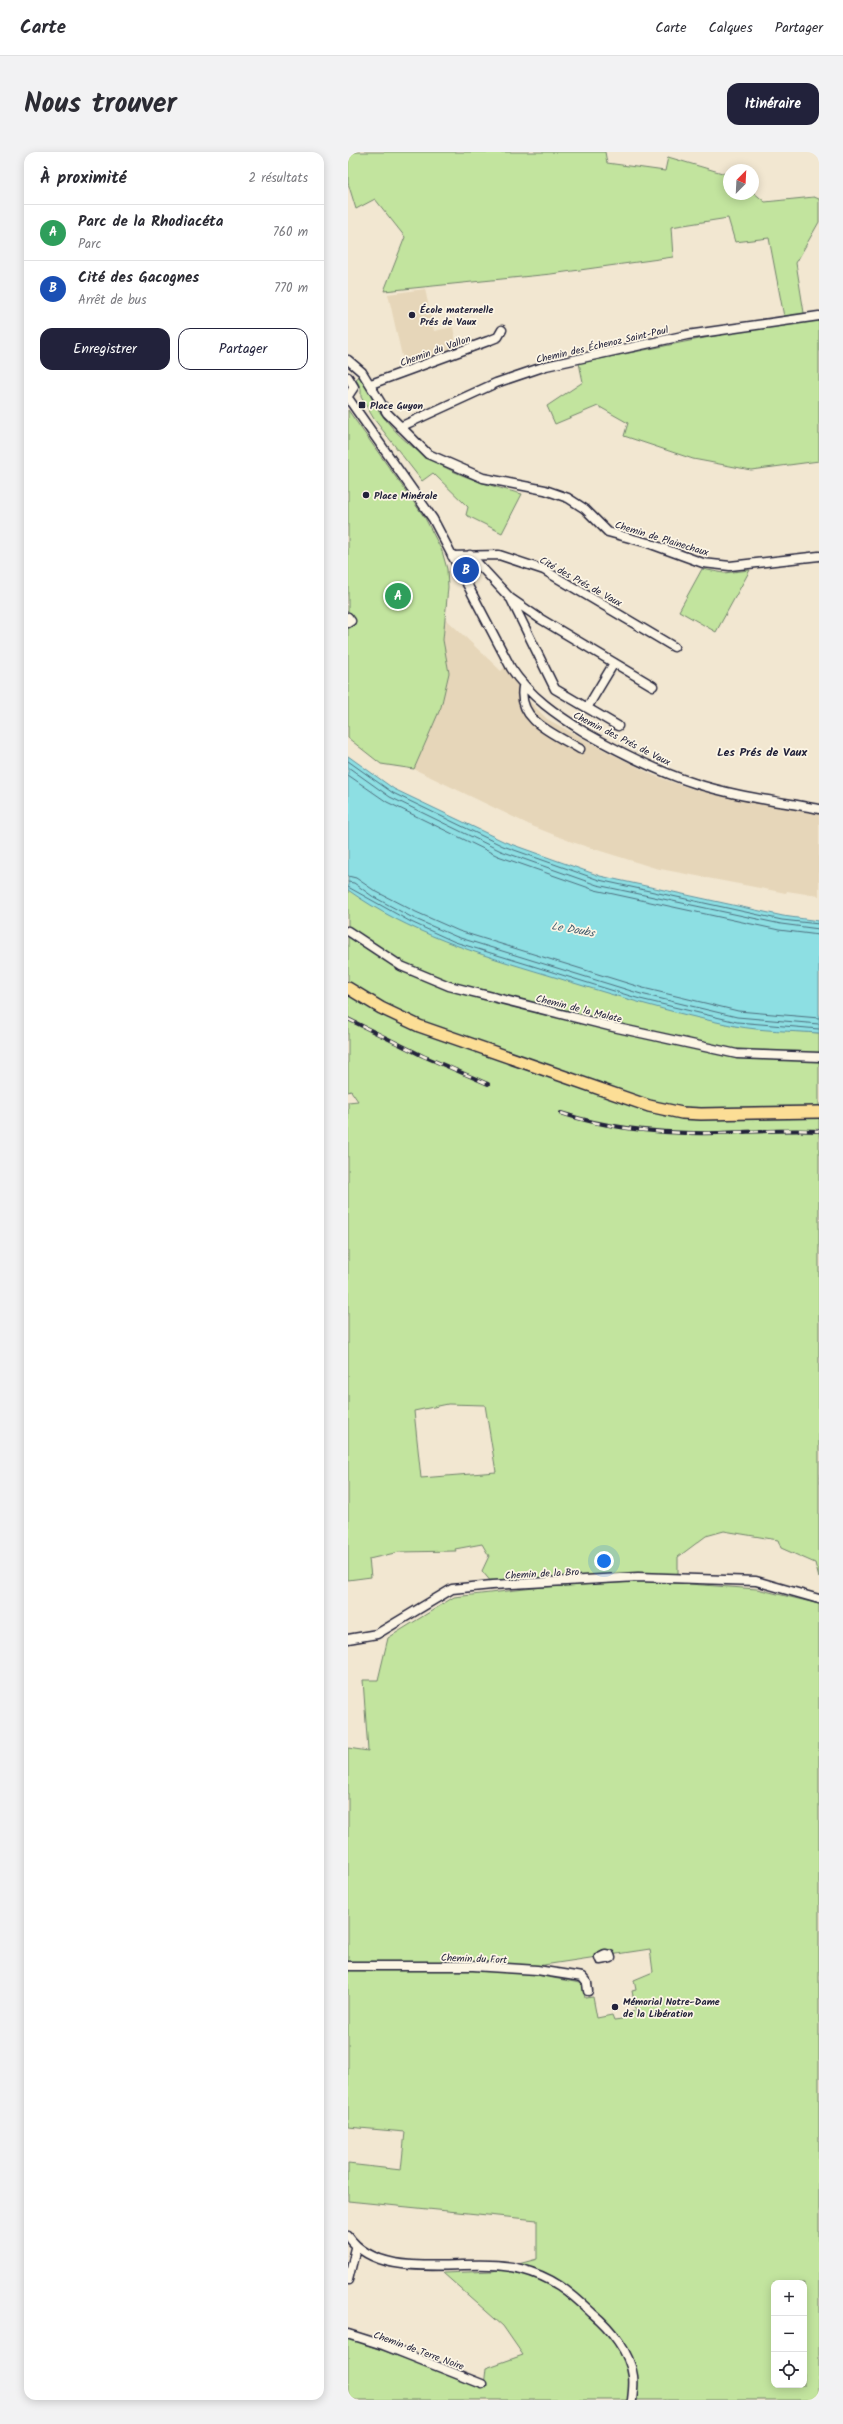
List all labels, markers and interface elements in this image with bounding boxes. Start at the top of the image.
text: Carte [20,13,66,43]
text: Carte [655,17,687,39]
text: Calques [709,17,753,39]
text: Partager [775,17,823,39]
text: Nous trouver [24,82,177,127]
button: Itinéraire [727,83,819,125]
north arrow [723,164,759,200]
text: À proximité [40,165,127,192]
text: 2 résultats [249,168,308,189]
text: Parc de la Rhodiacéta [78,210,224,234]
text: A [49,222,57,243]
text: 760 m [273,222,308,243]
text: Parc [78,234,101,255]
text: Cité des Gacognes [78,266,199,290]
text: B [49,278,57,299]
text: 770 m [274,278,308,299]
text: Arrêt de bus [78,290,147,311]
place label: École maternelle Prés de Vaux [420,302,493,330]
marker: École maternelle Prés de Vaux [407,310,417,320]
street label: Chemin des Échenoz Saint-Paul [535,322,670,368]
button: Enregistrer [40,328,170,370]
button: Partager [178,328,308,370]
street label: Chemin du Vallon [398,331,473,371]
place label: Place Guyon [370,398,423,414]
marker: Place Guyon [357,400,367,410]
place label: Place Minérale [374,488,437,504]
marker: Place Minérale [361,490,371,500]
street label: Chemin de Plainechaux [613,517,711,561]
street label: Cité des Prés de Vaux [536,552,625,612]
pin: B [453,555,479,585]
pin: A [385,581,411,611]
street label: Chemin des Prés de Vaux [570,707,674,771]
district label: Les Prés de Vaux [717,743,807,762]
water label: Le Doubs [550,917,597,943]
street label: Chemin de la Malate [534,991,624,1028]
your location [594,1551,614,1571]
street label: Chemin de la Bro [504,1564,580,1584]
street label: Chemin du Fort [441,1950,507,1968]
place label: Mémorial Notre-Dame de la Libération [623,1994,720,2022]
marker: Mémorial Notre-Dame de la Libération [610,2002,620,2012]
map controls [771,2280,807,2388]
button: + [771,2280,807,2316]
button: − [771,2316,807,2352]
street label: Chemin de Terre Noire [371,2327,467,2375]
button: locate [771,2352,807,2388]

